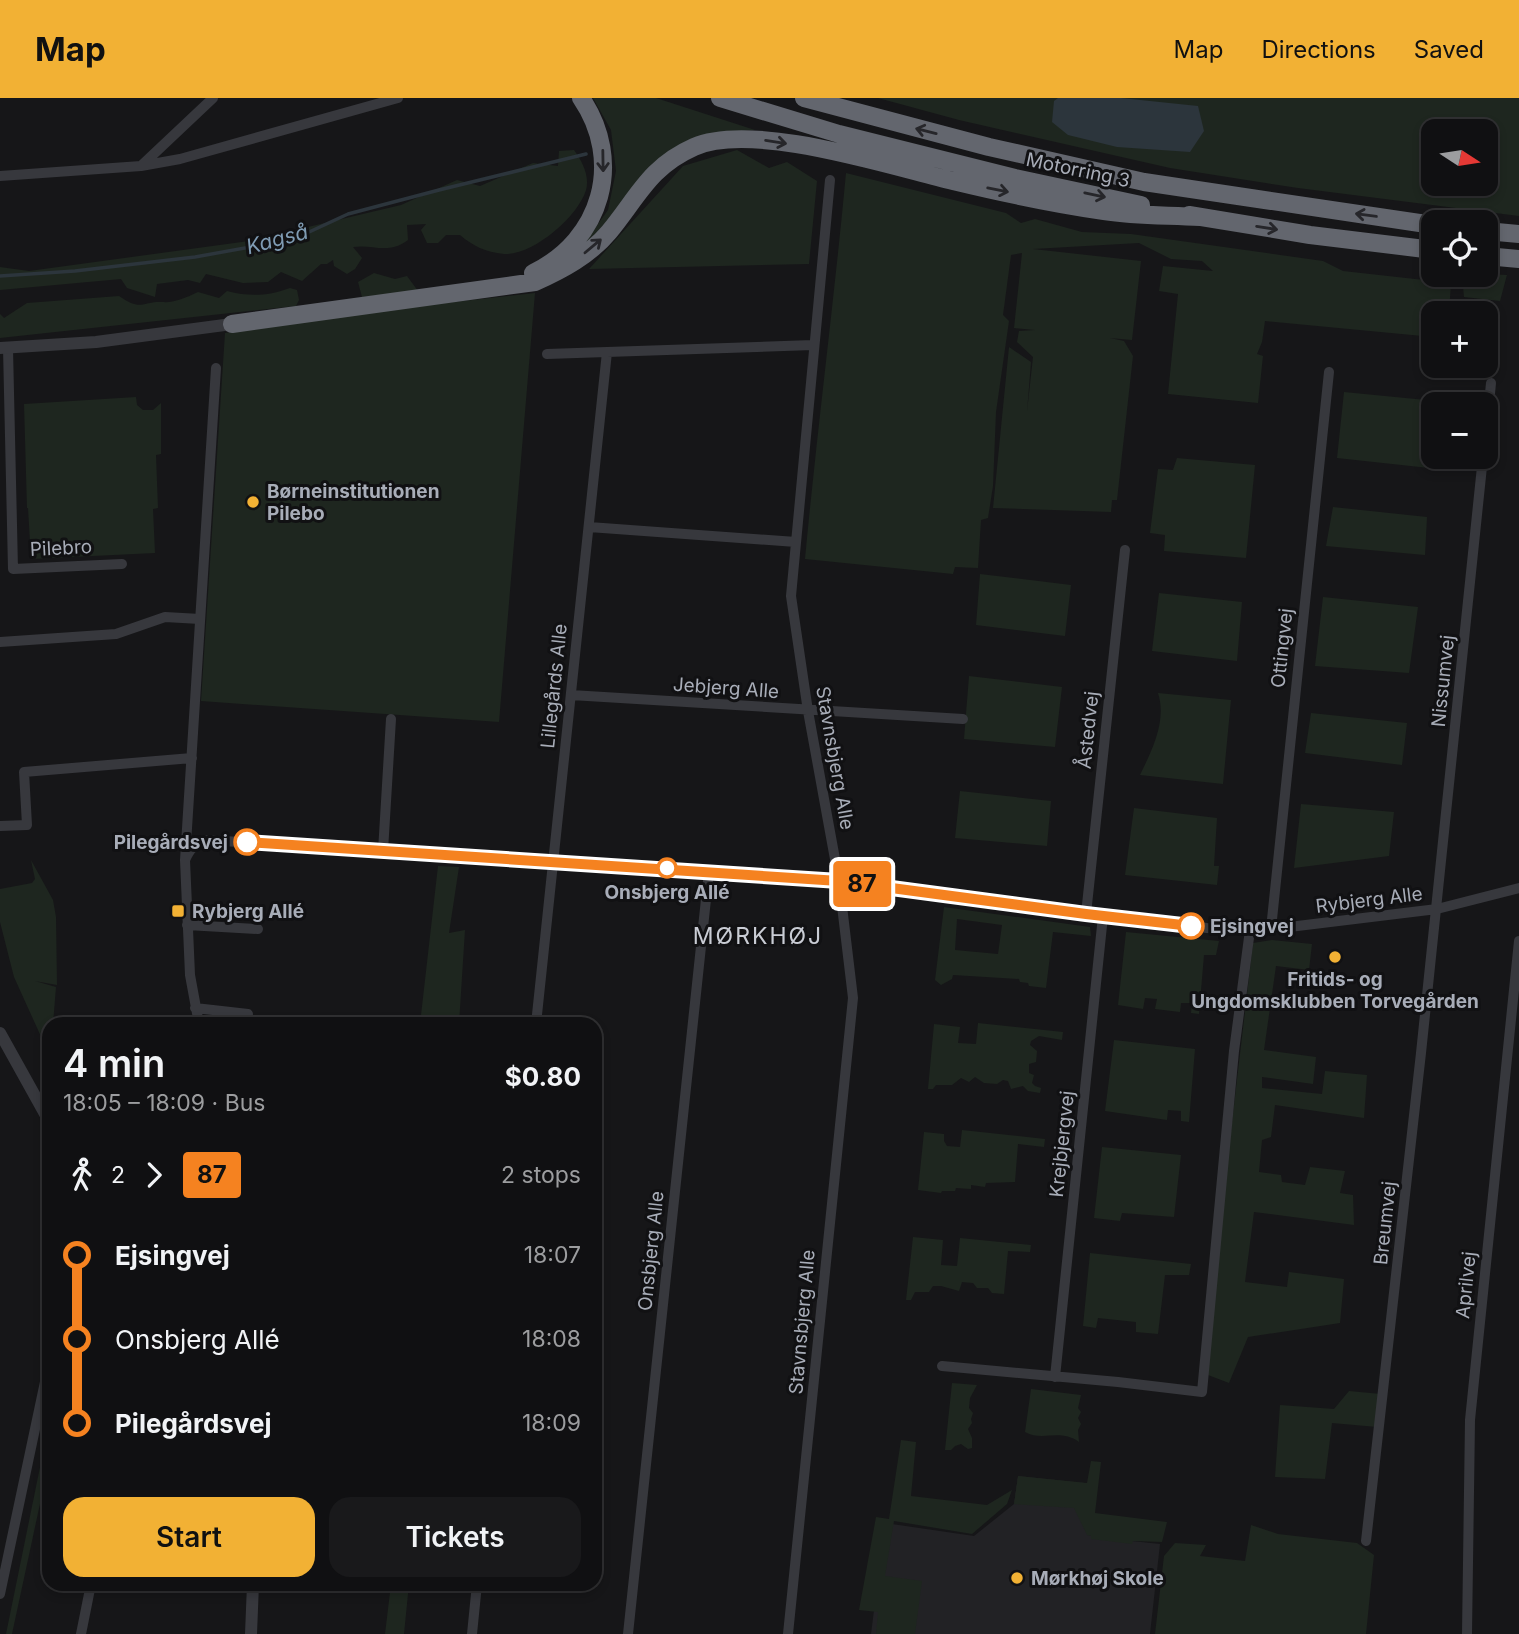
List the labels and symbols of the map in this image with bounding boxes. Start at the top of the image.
north arrow [1421,119,1498,196]
one-way arrow [915,124,938,137]
one-way arrow [764,136,786,149]
street label: Motorring 3 [1024,148,1132,192]
one-way arrow [596,149,610,172]
one-way arrow [986,184,1009,197]
one-way arrow [1083,188,1106,202]
one-way arrow [1355,208,1378,221]
water label: Kagså [243,219,311,259]
one-way arrow [1255,222,1278,235]
one-way arrow [583,239,601,254]
place label: Børneinstitutionen Pilebo [267,480,440,525]
marker: Børneinstitutionen Pilebo [245,494,261,510]
street label: Pilebro [29,535,93,561]
street label: Ottingvej [1266,607,1298,689]
street label: Lillegårds Alle [536,623,572,749]
street label: Nissumvej [1427,634,1459,728]
street label: Jebjerg Alle [672,673,780,703]
street label: Stavnsbjerg Alle [811,684,859,832]
street label: Åstedvej [1070,690,1104,770]
marker: Pilegårdsvej [234,829,260,855]
place label: Pilegårdsvej [114,831,228,854]
marker: Onsbjerg Allé [657,858,677,878]
line badge: 87 [830,861,894,907]
place label: Onsbjerg Allé [604,881,730,904]
street label: Rybjerg Alle [1314,882,1424,918]
place label: Rybjerg Allé [192,900,304,923]
marker: Rybjerg Allé [170,903,186,919]
marker: Ejsingvej [1178,913,1204,939]
place label: Ejsingvej [1210,915,1294,938]
district label: MØRKHØJ [693,922,823,950]
marker: Fritids- og Ungdomsklubben Torvegården [1327,949,1343,965]
place label: Fritids- og Ungdomsklubben Torvegården [1191,968,1479,1013]
street label: Krejbjergvej [1045,1090,1079,1198]
street label: Breumvej [1369,1180,1401,1266]
street label: Onsbjerg Alle [633,1190,669,1312]
street label: Stavnsbjerg Alle [784,1249,820,1395]
street label: Aprilvej [1451,1250,1481,1320]
place label: Mørkhøj Skole [1031,1567,1164,1590]
marker: Mørkhøj Skole [1009,1570,1025,1586]

